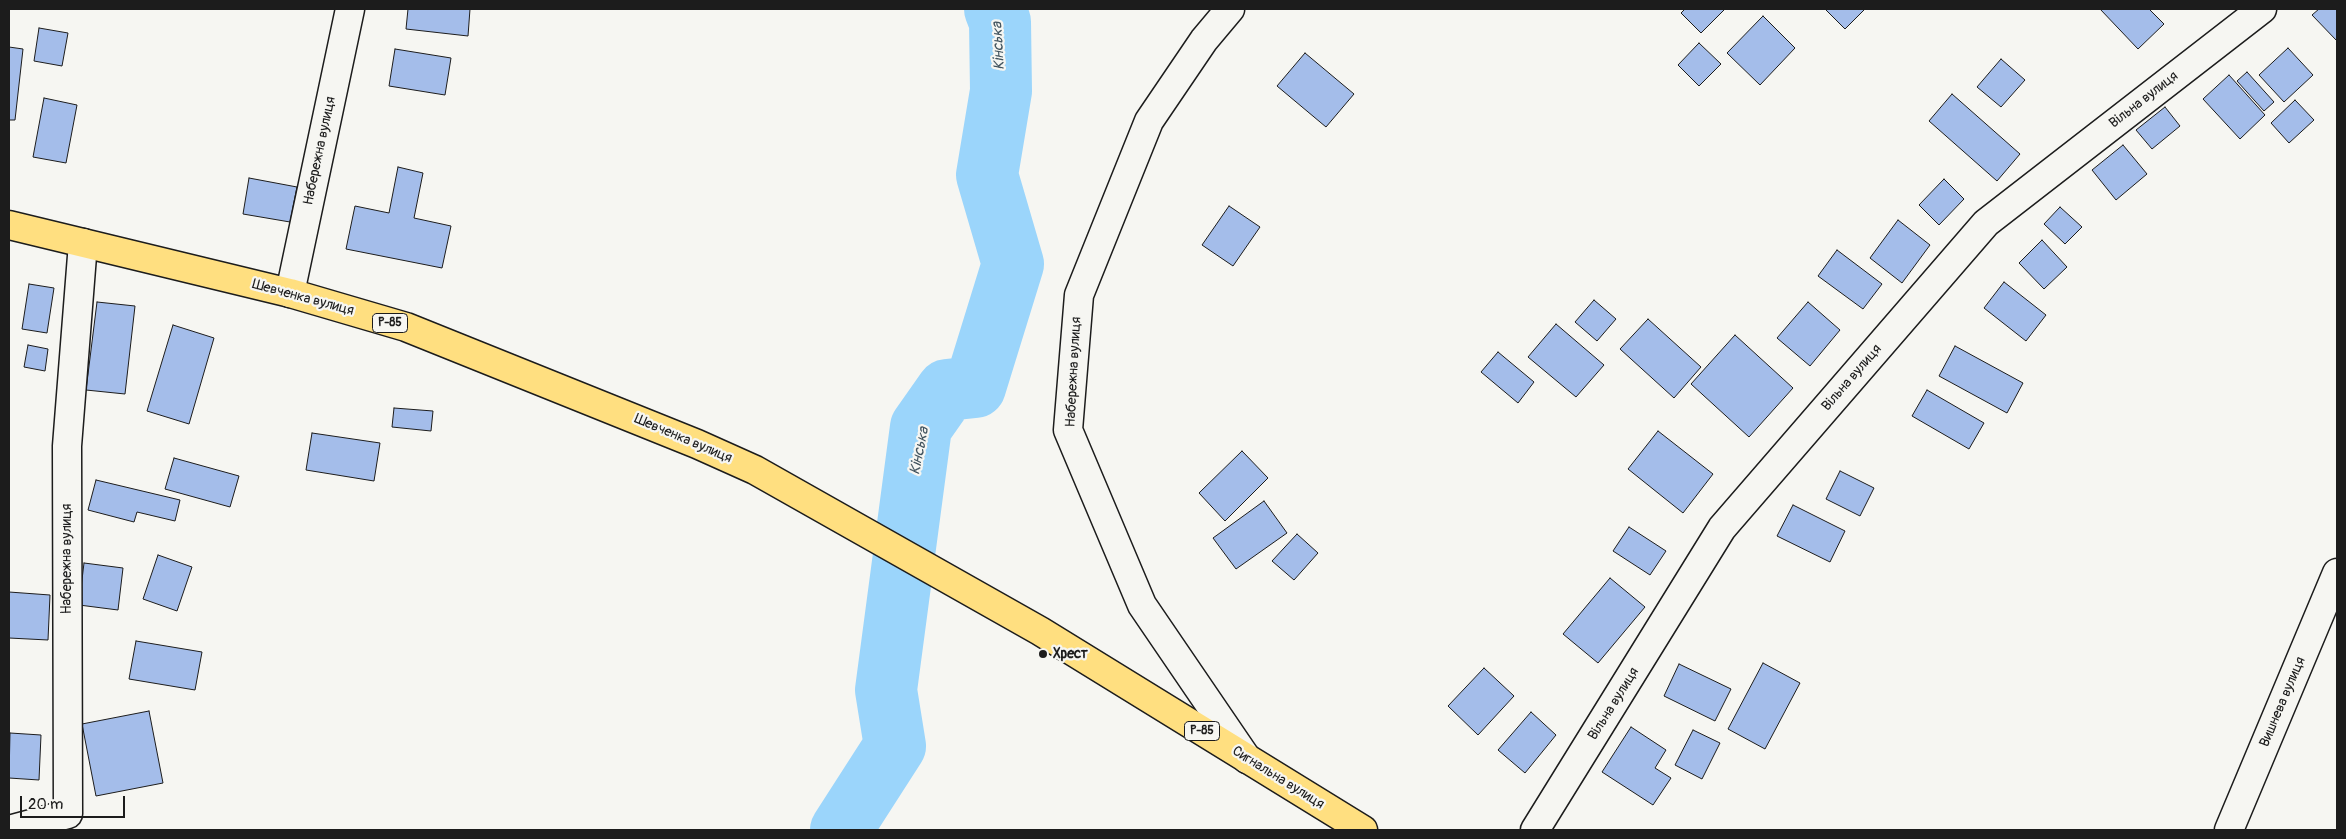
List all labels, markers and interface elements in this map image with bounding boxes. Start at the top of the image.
water label: Кінська [989,22,1009,70]
street label: Вільна вулиця [2106,68,2182,132]
street label: Набережна вулиця [300,95,340,207]
street label: Шевченка вулиця [250,276,356,320]
road number: Р-85 [372,314,408,332]
street label: Набережна вулиця [1063,316,1085,428]
street label: Вільна вулиця [1819,341,1885,415]
street label: Шевченка вулиця [631,411,735,467]
water label: Кінська [907,426,933,476]
street label: Набережна вулиця [59,504,75,614]
place label: Хрест [1053,646,1088,662]
marker: Хрест [1037,648,1049,660]
street label: Вишнева вулиця [2256,654,2310,750]
street label: Вільна вулиця [1585,665,1643,743]
road number: Р-85 [1184,721,1220,740]
street label: Сигнальна вулиця [1229,743,1327,813]
scale bar [22,786,128,818]
text: 20 m [28,795,63,814]

